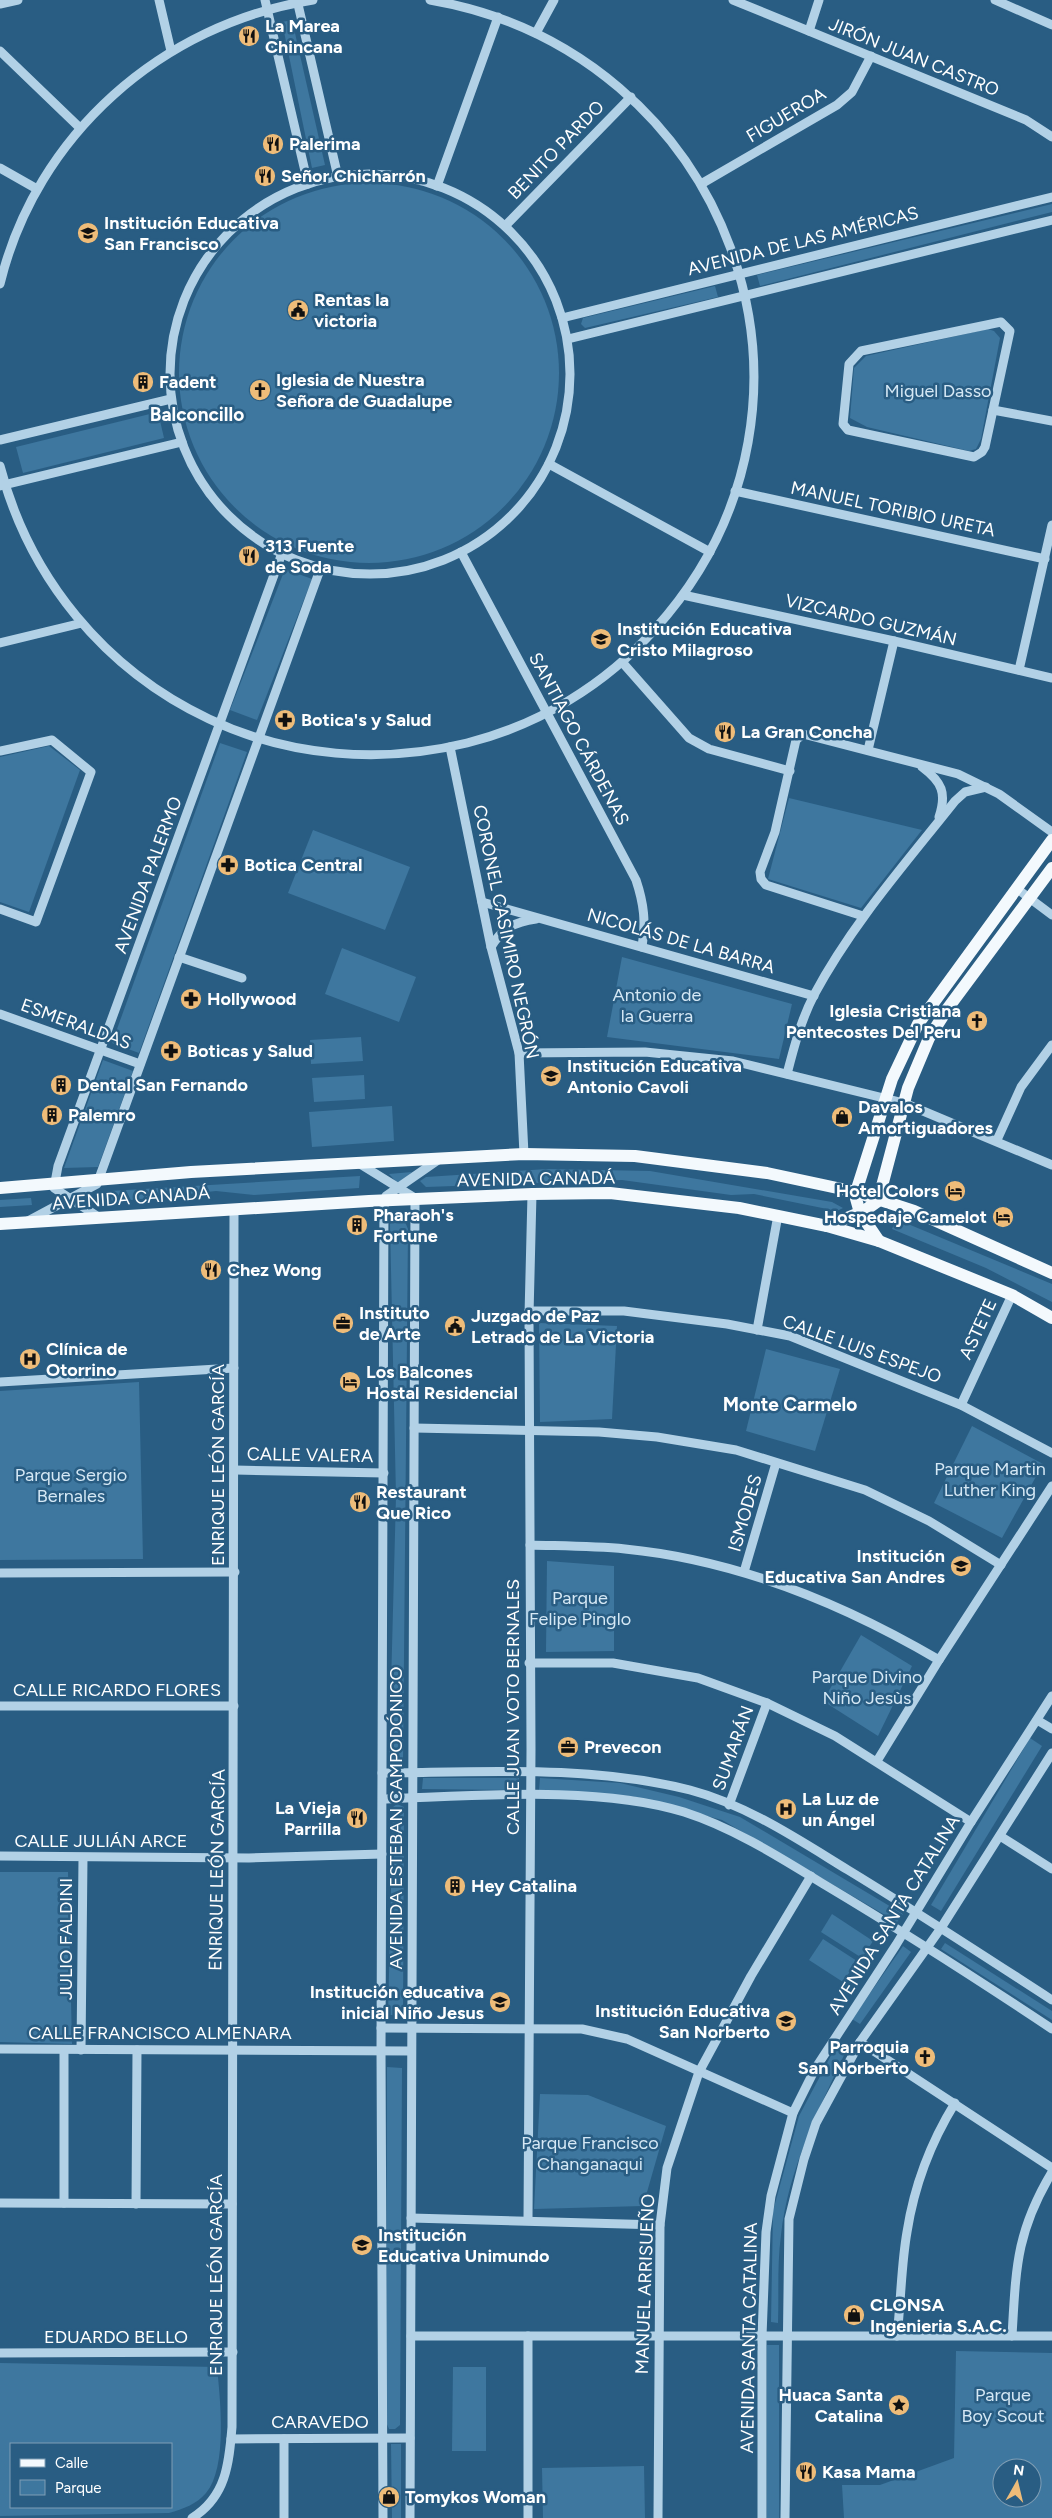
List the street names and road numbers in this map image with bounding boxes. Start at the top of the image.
street label: JIRÓN JUAN CASTRO [826,13,1002,101]
street label: FIGUEROA [742,83,830,147]
street label: BENITO PARDO [503,96,609,204]
street label: AVENIDA DE LAS AMÉRICAS [685,202,921,280]
street label: MANUEL TORIBIO URETA [789,477,997,541]
street label: VIZCARDO GUZMÁN [783,590,959,650]
street label: SANTIAGO CÁRDENAS [524,649,634,829]
street label: AVENIDA PALERMO [109,793,187,956]
street label: CORONEL CASIMIRO NEGRÓN [468,803,544,1061]
street label: NICOLÁS DE LA BARRA [585,904,777,978]
street label: ESMERALDAS [18,994,134,1054]
street label: AVENIDA CANADÁ [457,1167,615,1191]
street label: AVENIDA CANADÁ [51,1182,211,1214]
street label: ASTETE [954,1295,1002,1363]
street label: CALLE LUIS ESPEJO [780,1310,944,1388]
street label: ENRIQUE LEÓN GARCÍA [207,1364,229,1566]
street label: CALLE VALERA [247,1443,373,1467]
street label: ISMODES [724,1472,766,1554]
street label: CALLE JUAN VOTO BERNALES [502,1579,524,1835]
street label: AVENIDA ESTEBAN CAMPODÓNICO [385,1666,407,1970]
street label: CALLE RICARDO FLORES [13,1679,221,1701]
street label: SUMARÁN [708,1703,758,1793]
street label: ENRIQUE LEÓN GARCÍA [204,1769,230,1971]
street label: AVENIDA SANTA CATALINA [823,1811,965,2019]
street label: CALLE JULIÁN ARCE [15,1830,187,1852]
street label: JULIO FALDINI [55,1878,77,2000]
street label: CALLE FRANCISCO ALMENARA [28,2022,292,2044]
street label: ENRIQUE LEÓN GARCÍA [205,2174,227,2376]
street label: MANUEL ARRISUEÑO [631,2193,659,2375]
street label: AVENIDA SANTA CATALINA [736,2222,762,2454]
street label: EDUARDO BELLO [44,2326,188,2348]
street label: CARAVEDO [271,2411,369,2433]

